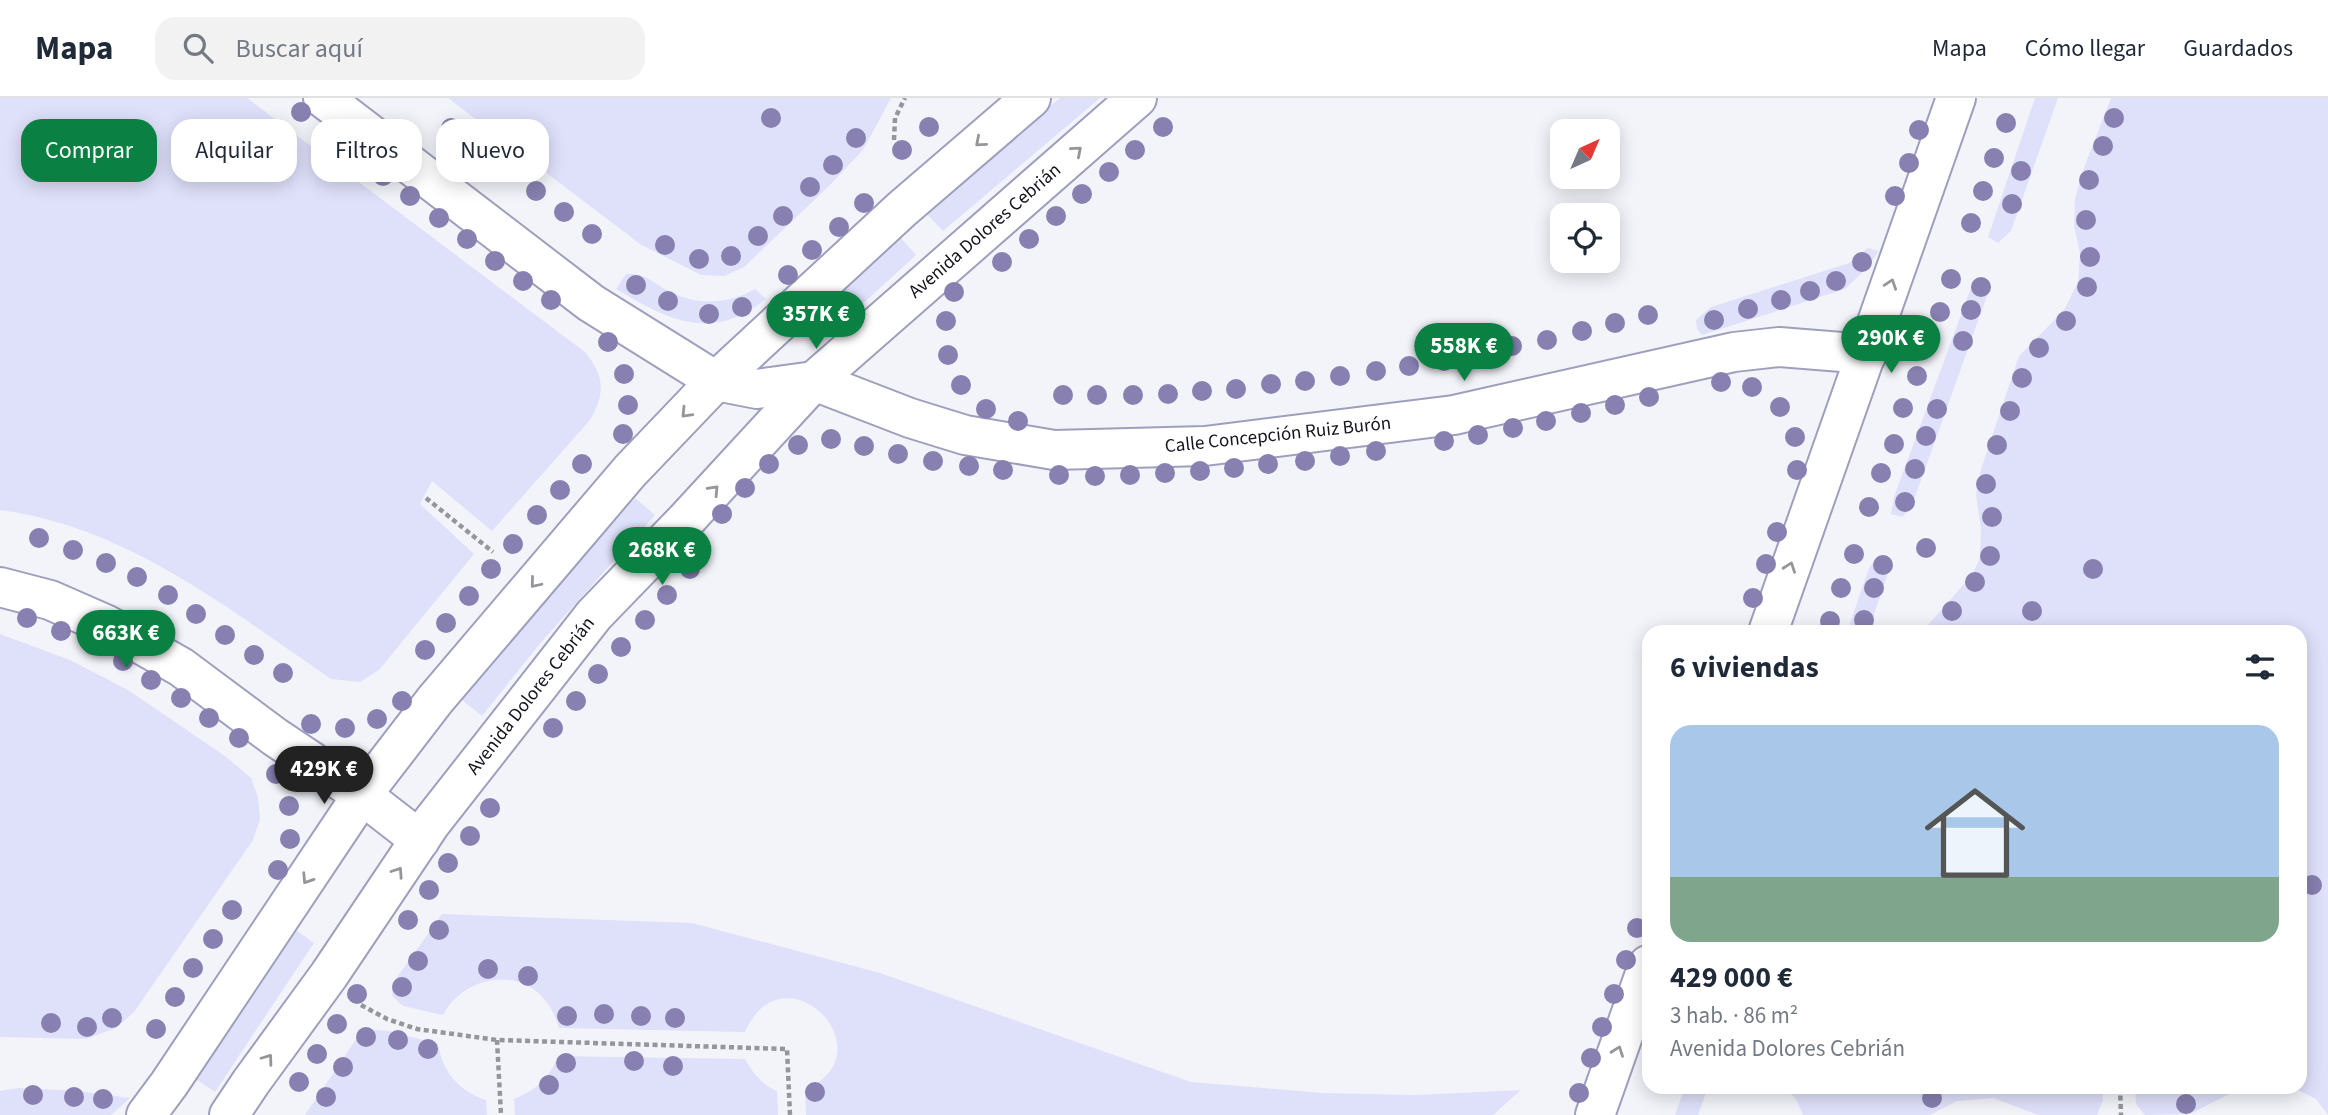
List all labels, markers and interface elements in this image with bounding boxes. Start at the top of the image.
search box [155,17,645,80]
text: Mapa [35,25,113,72]
icon: search [179,29,217,67]
text: Buscar aquí [235,30,363,67]
text: Mapa [1932,31,1987,66]
text: Cómo llegar [2025,31,2145,66]
text: Guardados [2183,31,2293,66]
chip: Comprar [21,119,157,182]
chip: Alquilar [171,119,297,182]
chip: Filtros [311,119,422,182]
chip: Nuevo [436,119,549,182]
north arrow [1550,119,1620,189]
map controls [1550,119,1620,273]
one-way arrow [975,134,988,146]
one-way arrow [1069,147,1082,159]
street label: Avenida Dolores Cebrián [903,157,1067,305]
button: locate [1550,203,1620,273]
one-way arrow [1883,278,1897,290]
pin: 357K € [759,292,873,351]
text: 357K € [782,297,850,330]
pin: 290K € [1834,316,1948,375]
text: 290K € [1857,321,1925,354]
pin: 558K € [1407,324,1521,383]
text: 558K € [1430,329,1498,362]
one-way arrow [682,405,695,418]
street label: Calle Concepción Ruiz Burón [1164,410,1392,460]
one-way arrow [706,485,718,498]
pin: 268K € [605,528,719,587]
text: 268K € [628,533,696,566]
one-way arrow [1782,562,1796,574]
one-way arrow [531,574,543,587]
pin: 663K € [69,610,183,670]
street label: Avenida Dolores Cebrián [461,611,601,781]
text: 663K € [92,616,160,649]
text: 6 viviendas [1670,646,1819,689]
icon: filters [2241,648,2279,686]
pin: 429K € [267,746,381,806]
text: 429K € [290,752,358,785]
icon: home [1912,770,2038,896]
one-way arrow [390,867,402,880]
one-way arrow [303,871,315,884]
text: 429 000 € [1670,956,1793,999]
text: 3 hab. · 86 m² [1670,999,1798,1032]
text: Avenida Dolores Cebrián [1670,1032,1905,1065]
one-way arrow [1610,1045,1624,1057]
one-way arrow [260,1054,272,1066]

